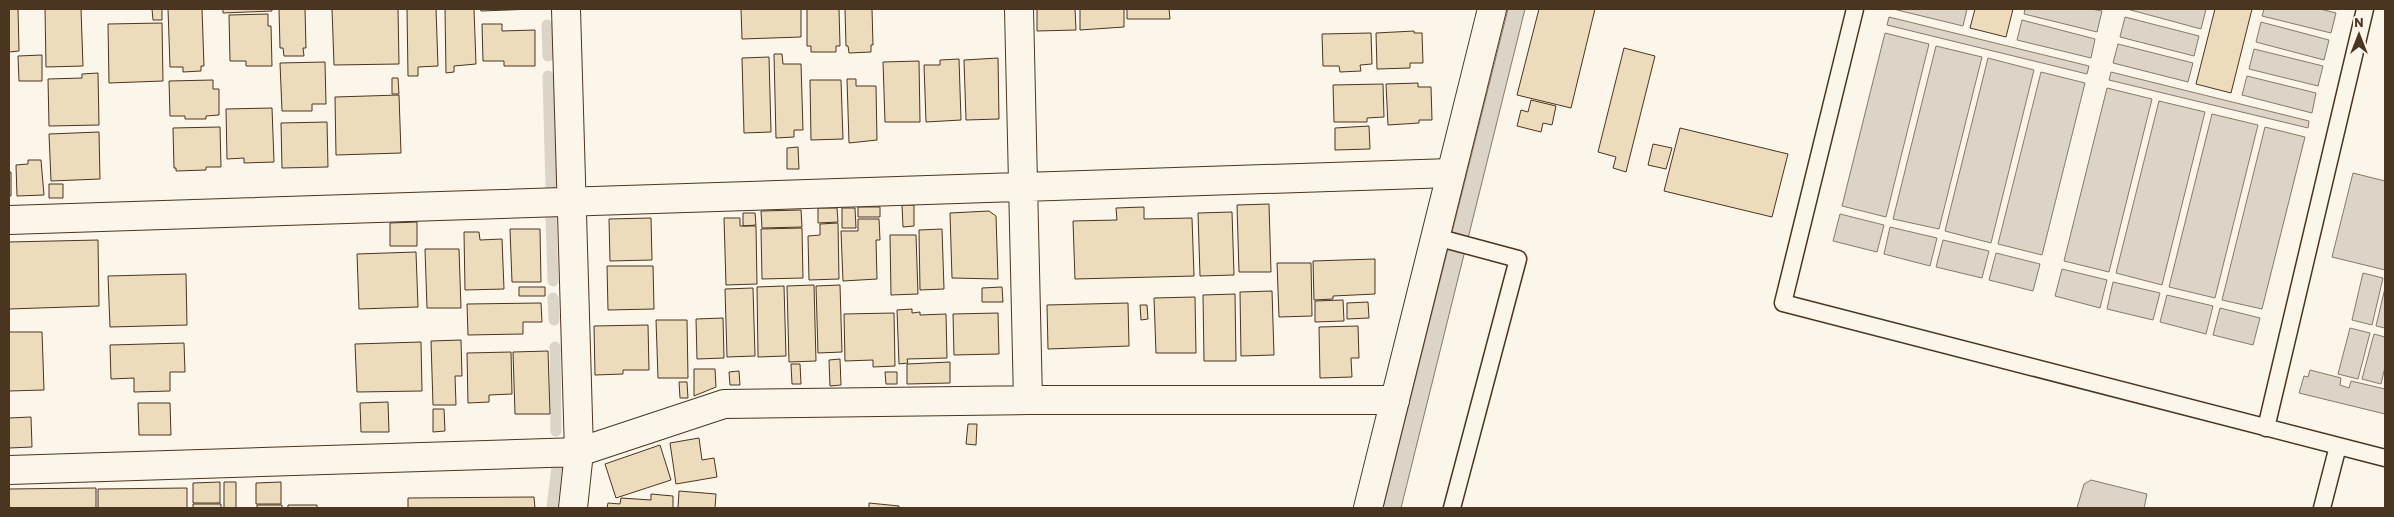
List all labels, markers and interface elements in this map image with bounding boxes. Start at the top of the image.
north arrow [2334,10,2384,60]
text: N [2354,13,2364,30]

